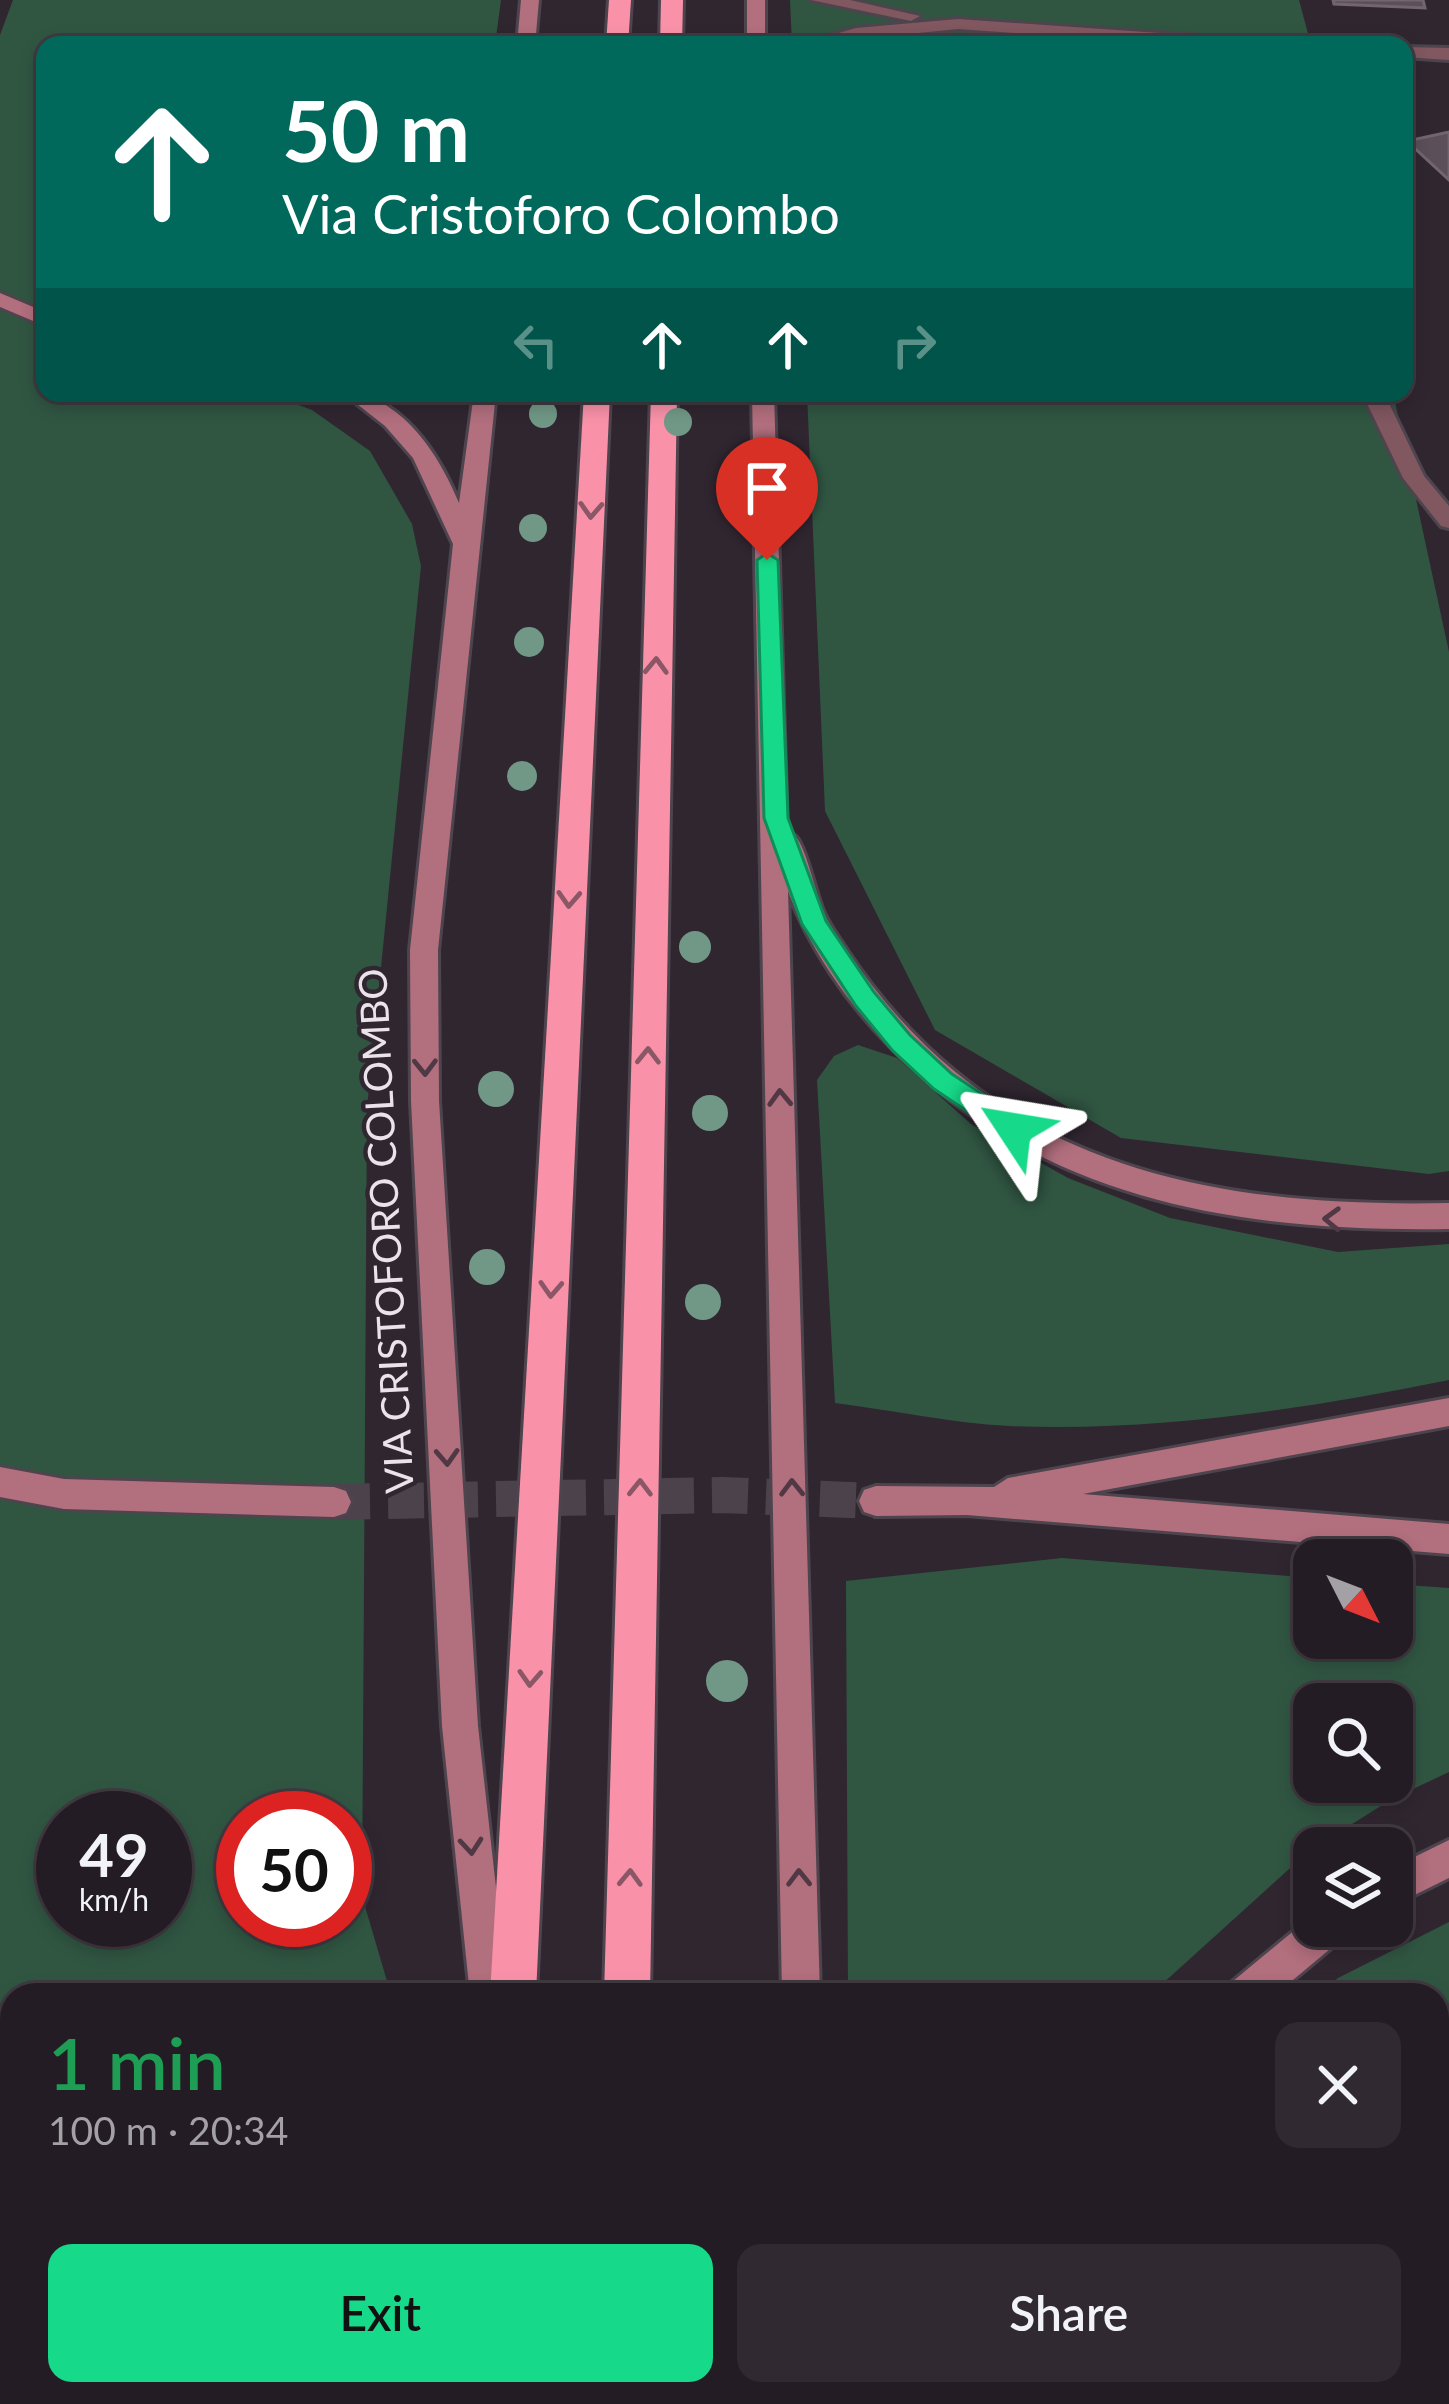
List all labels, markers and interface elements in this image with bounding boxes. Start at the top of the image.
text: 50 m [282,79,470,180]
icon: ahead [84,84,240,240]
text: Via Cristoforo Colombo [282,181,840,246]
icon: left [503,312,569,378]
icon: ahead [629,312,695,378]
icon: ahead [755,312,821,378]
icon: right [881,312,947,378]
pin [716,437,818,560]
icon: arrive [734,455,800,521]
one-way arrow [578,501,604,520]
one-way arrow [643,656,669,675]
one-way arrow [556,890,582,909]
street label: VIA CRISTOFORO COLOMBO [348,967,422,1495]
one-way arrow [634,1046,660,1065]
one-way arrow [412,1059,438,1077]
position arrow [951,1066,1077,1192]
one-way arrow [767,1088,793,1107]
one-way arrow [1322,1206,1341,1232]
one-way arrow [538,1280,564,1299]
one-way arrow [434,1448,460,1467]
one-way arrow [627,1478,653,1497]
one-way arrow [779,1478,805,1497]
north arrow [1293,1539,1413,1659]
map controls [1293,1539,1413,1947]
one-way arrow [517,1669,543,1688]
button: search [1293,1683,1413,1803]
speed limit sign: 50 [216,1791,372,1947]
text: 49 [79,1818,149,1890]
button: layers [1293,1827,1413,1947]
one-way arrow [458,1837,483,1856]
one-way arrow [617,1868,643,1887]
one-way arrow [786,1868,812,1887]
text: km/h [79,1881,149,1917]
text: 1 min [48,2019,226,2105]
button: close [1275,2022,1401,2148]
text: 100 m · 20:34 [48,2107,288,2153]
button: Exit [48,2244,713,2382]
button: Share [737,2244,1401,2382]

